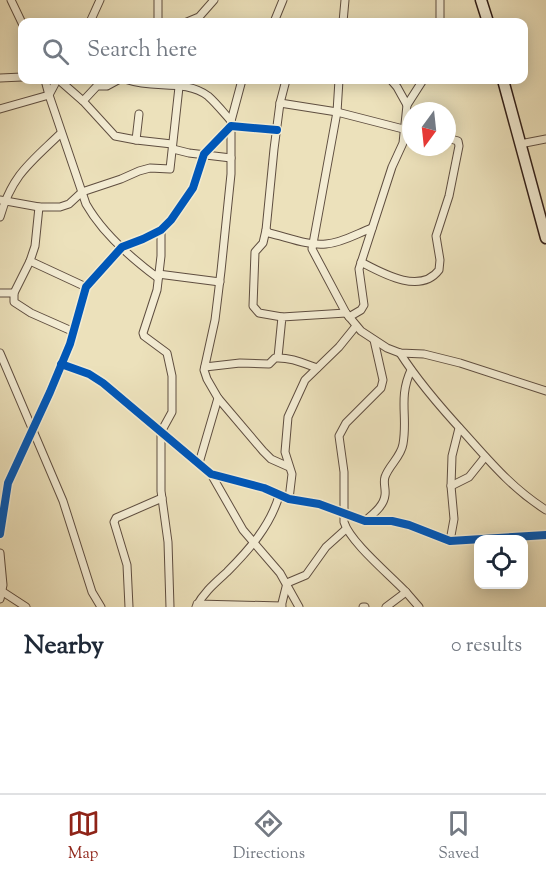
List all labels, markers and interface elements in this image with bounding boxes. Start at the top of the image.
search box [18,18,528,84]
icon: search [39,35,72,68]
text: Search here [87,35,197,67]
north arrow [402,102,456,156]
map controls [474,535,528,589]
button: locate [474,535,528,589]
text: Nearby [24,628,104,665]
text: 0 results [451,632,522,661]
tab: Map [67,807,100,866]
tab: Directions [233,807,305,866]
tab: Saved [438,807,479,866]

